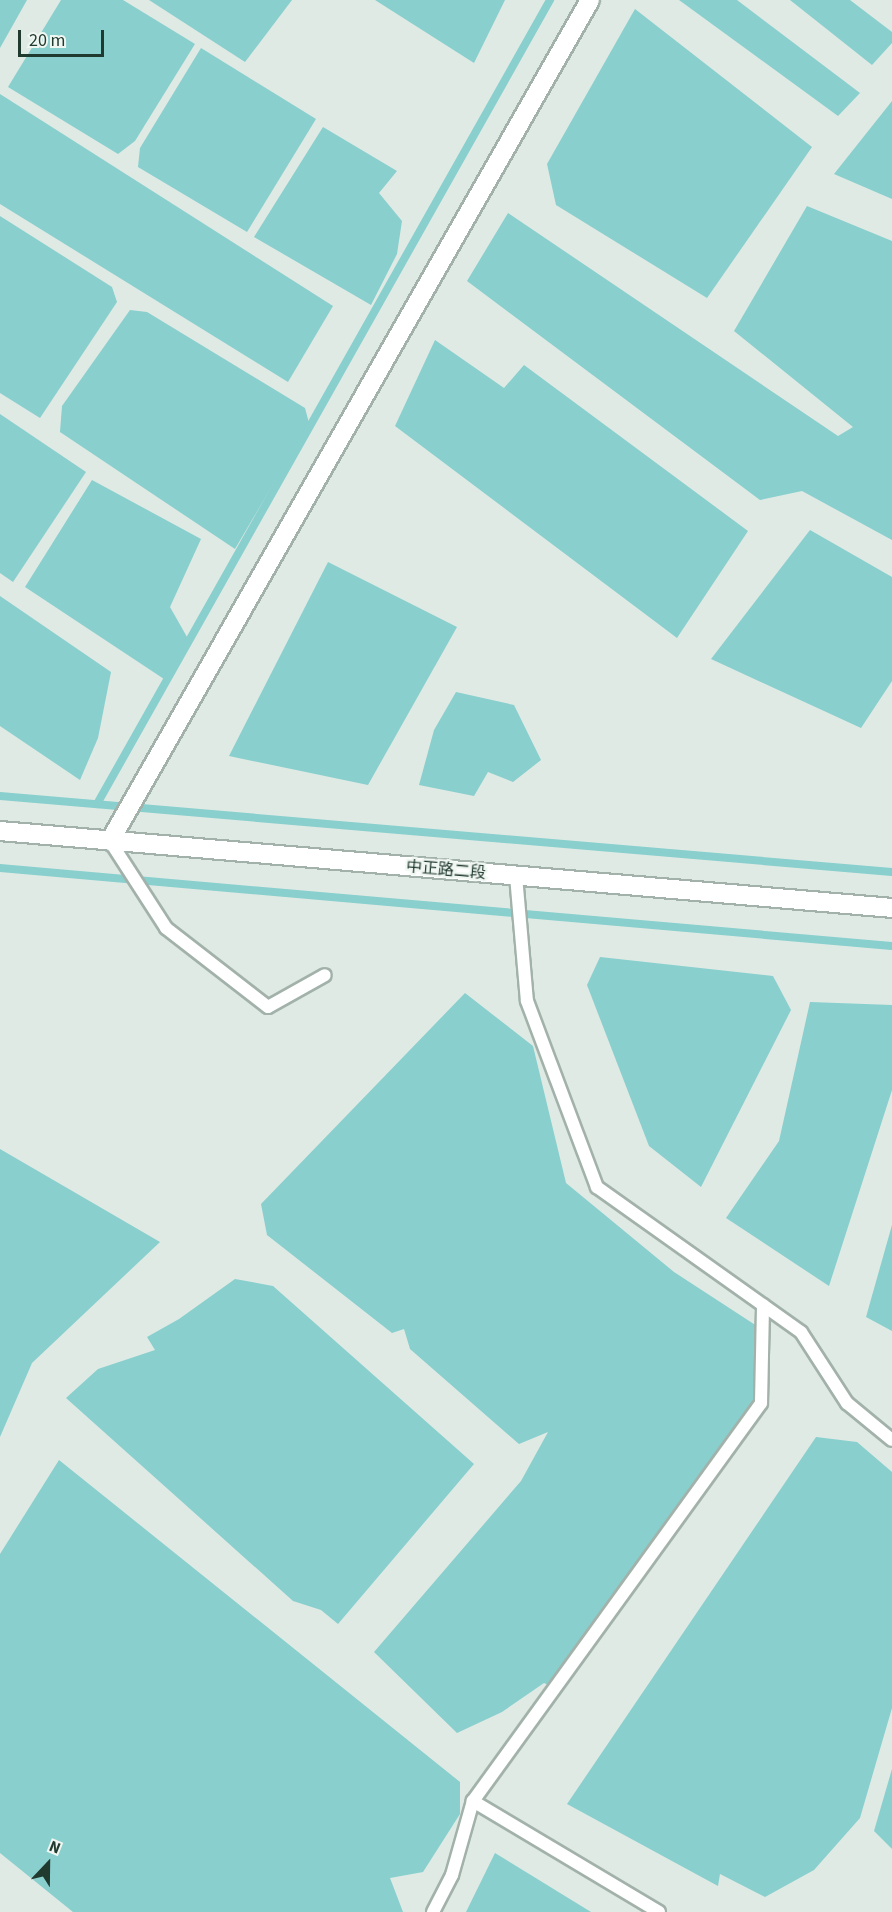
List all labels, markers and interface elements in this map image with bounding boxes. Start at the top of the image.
scale bar [21,18,106,56]
text: 20 m [29,28,65,53]
street label: 中正路二段 [405,857,487,883]
north arrow [18,1834,78,1894]
text: N [46,1835,64,1859]

